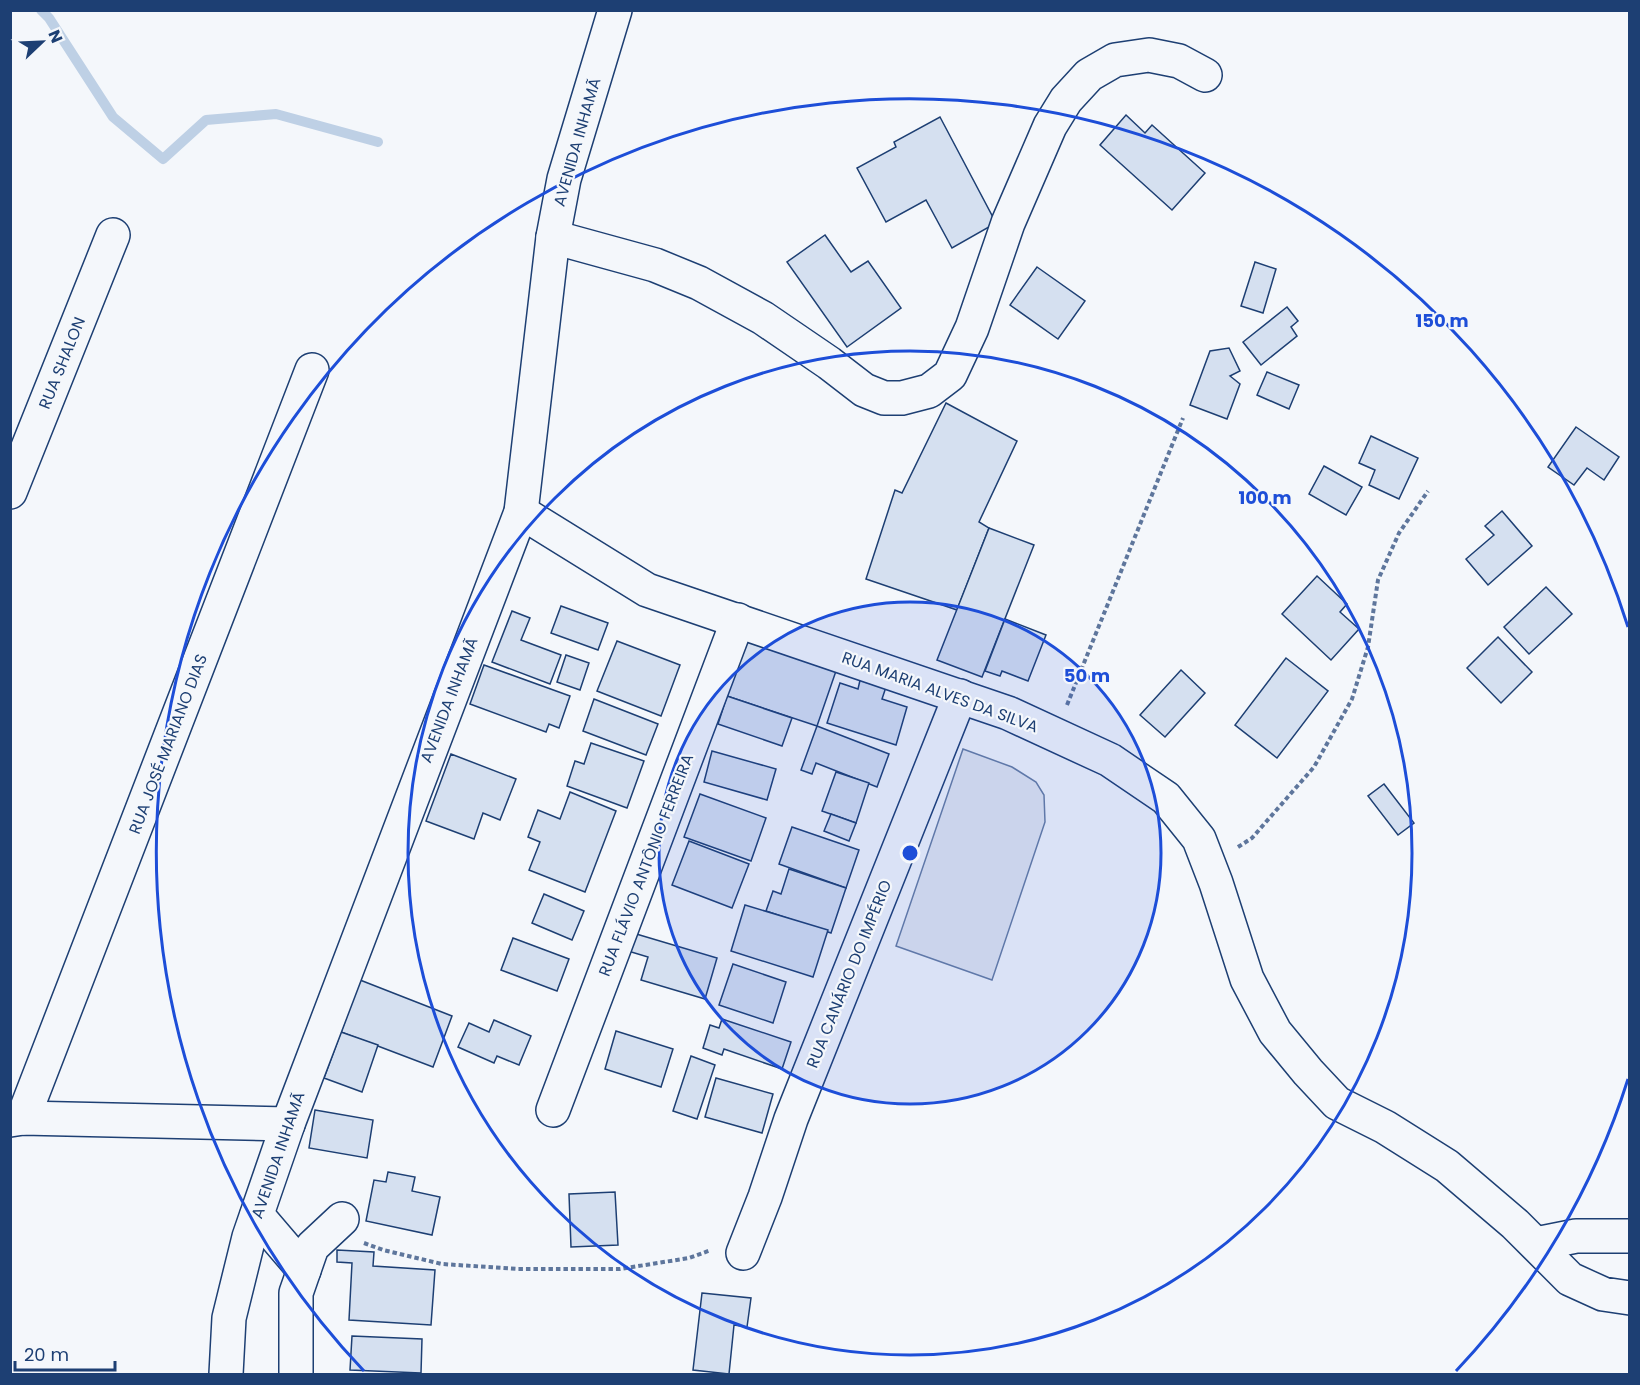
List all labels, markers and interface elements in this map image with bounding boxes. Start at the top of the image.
north arrow [12,12,72,72]
text: N [42,26,68,46]
street label: AVENIDA INHAMÃ [548,75,606,209]
text: 150 m [1415,308,1469,333]
street label: RUA SHALON [33,313,91,413]
text: 100 m [1238,485,1292,510]
street label: AVENIDA INHAMÃ [414,634,484,766]
street label: RUA MARIA ALVES DA SILVA [839,646,1042,738]
street label: RUA JOSÉ MARIANO DIAS [123,651,213,837]
text: 50 m [1064,663,1110,688]
street label: RUA FLÁVIO ANTÔNIO FERREIRA [593,750,699,980]
centre of rings [900,843,920,863]
street label: RUA CANÁRIO DO IMPÉRIO [801,877,897,1071]
street label: AVENIDA INHAMÃ [245,1088,311,1222]
scale bar [15,1334,116,1372]
text: 20 m [24,1342,69,1367]

